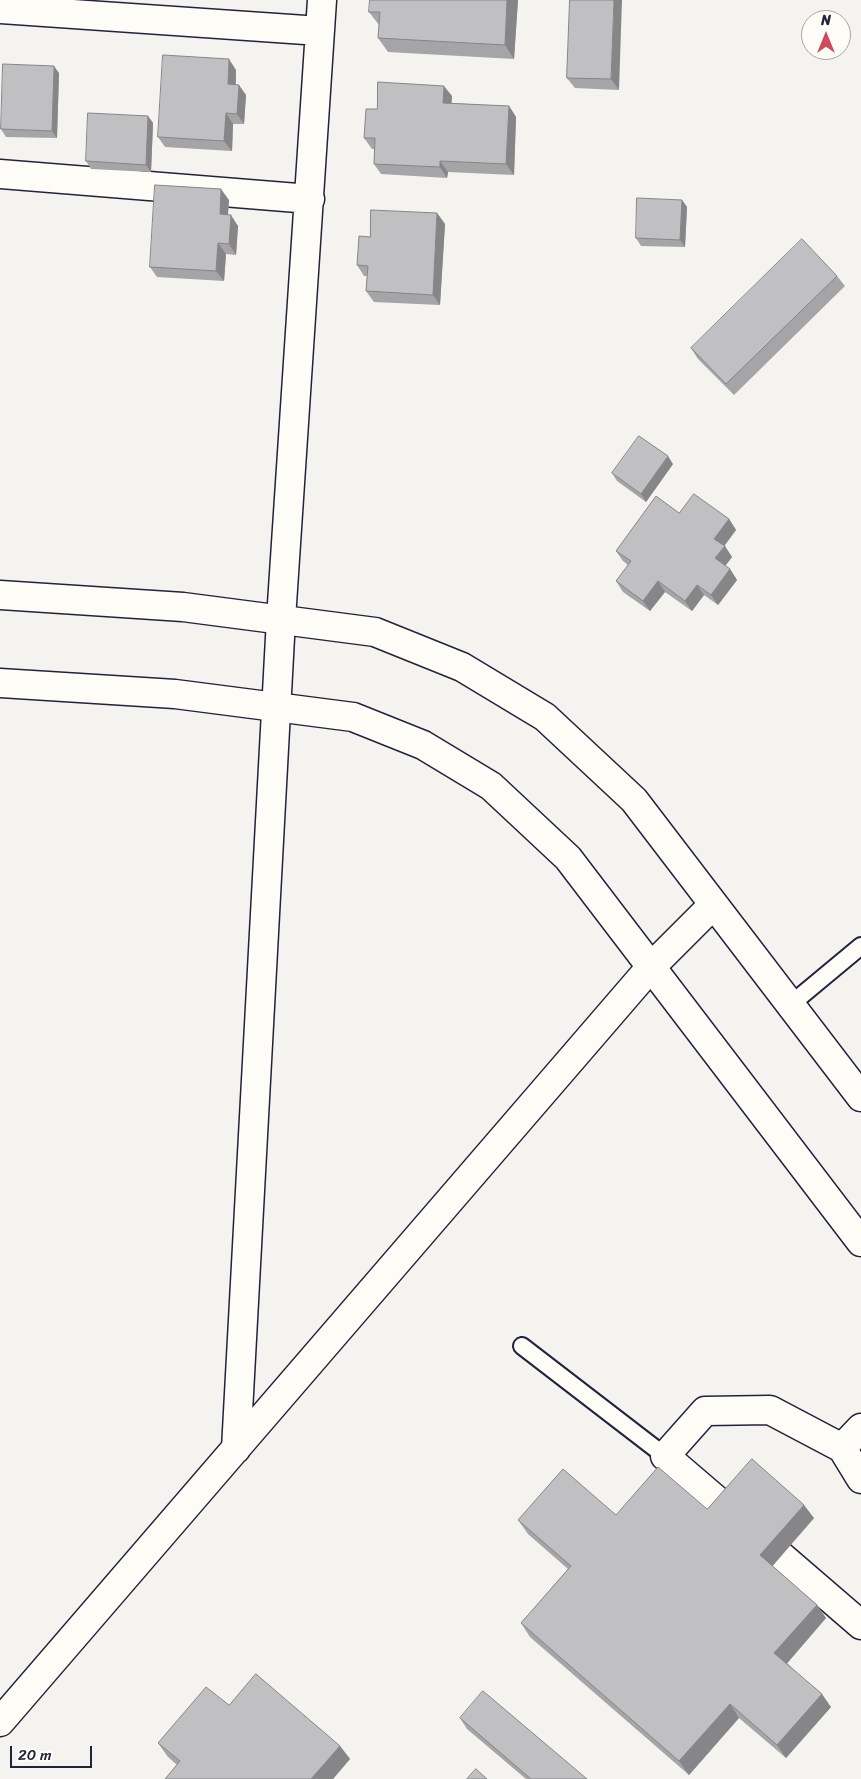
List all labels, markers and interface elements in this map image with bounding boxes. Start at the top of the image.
text: N [821,8,831,33]
north arrow [801,10,851,60]
scale bar [12,1736,95,1768]
text: 20 m [18,1742,52,1768]

